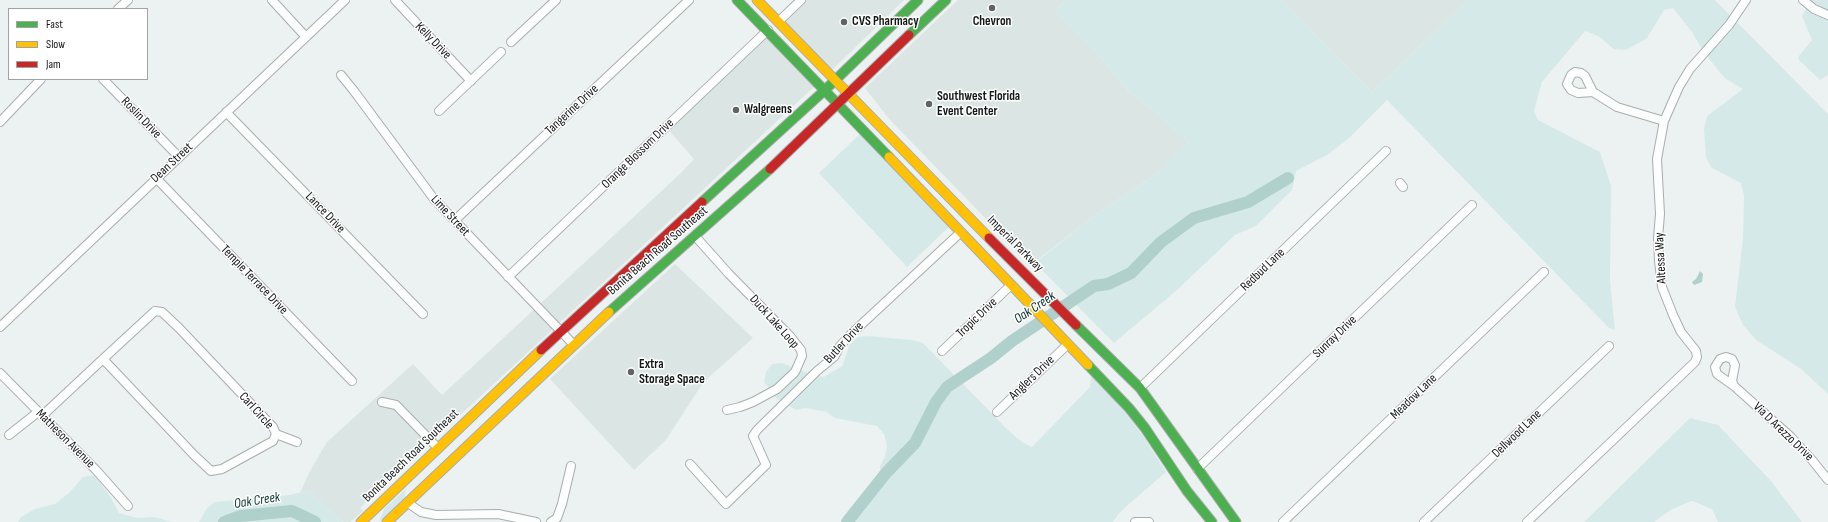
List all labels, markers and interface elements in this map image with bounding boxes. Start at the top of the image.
marker: Chevron [987,3,997,13]
legend [8,8,148,80]
place label: CVS Pharmacy [852,14,919,30]
place label: Chevron [973,14,1011,30]
text: Fast [46,17,63,32]
marker: CVS Pharmacy [839,17,849,27]
street label: Kelly Drive [412,19,454,63]
text: Slow [46,37,65,52]
text: Jam [46,57,61,72]
street label: Tangerine Drive [542,81,602,139]
place label: Southwest Florida Event Center [937,89,1020,120]
street label: Roslin Drive [118,94,164,142]
marker: Southwest Florida Event Center [924,99,934,109]
place label: Walgreens [744,102,792,118]
marker: Walgreens [731,105,741,115]
street label: Orange Blossom Drive [599,116,677,192]
street label: Dean Street [148,140,196,186]
street label: Lance Drive [302,189,348,237]
street label: Lime Street [427,192,473,240]
street label: Bonita Beach Road Southeast [605,203,711,299]
street label: Imperial Parkway [984,213,1046,275]
street label: Altessa Way [1652,232,1670,284]
street label: Temple Terrace Drive [217,242,291,318]
street label: Redbud Lane [1238,245,1288,295]
water label: Oak Creek [1011,288,1059,328]
street label: Duck Lake Loop [746,292,802,352]
street label: Tropic Drive [953,295,1001,341]
street label: Sunray Drive [1310,312,1360,362]
street label: Butler Drive [821,319,867,367]
street label: Anglers Drive [1006,353,1058,403]
place label: Extra Storage Space [639,357,705,388]
marker: Extra Storage Space [626,367,636,377]
street label: Meadow Lane [1387,371,1441,423]
street label: Carl Circle [235,389,277,433]
street label: Via D Arezzo Drive [1750,399,1816,465]
street label: Matheson Avenue [32,406,98,472]
street label: Bonita Beach Road Southeast [360,406,462,506]
street label: Dellwood Lane [1489,407,1545,461]
water label: Oak Creek [233,489,281,513]

